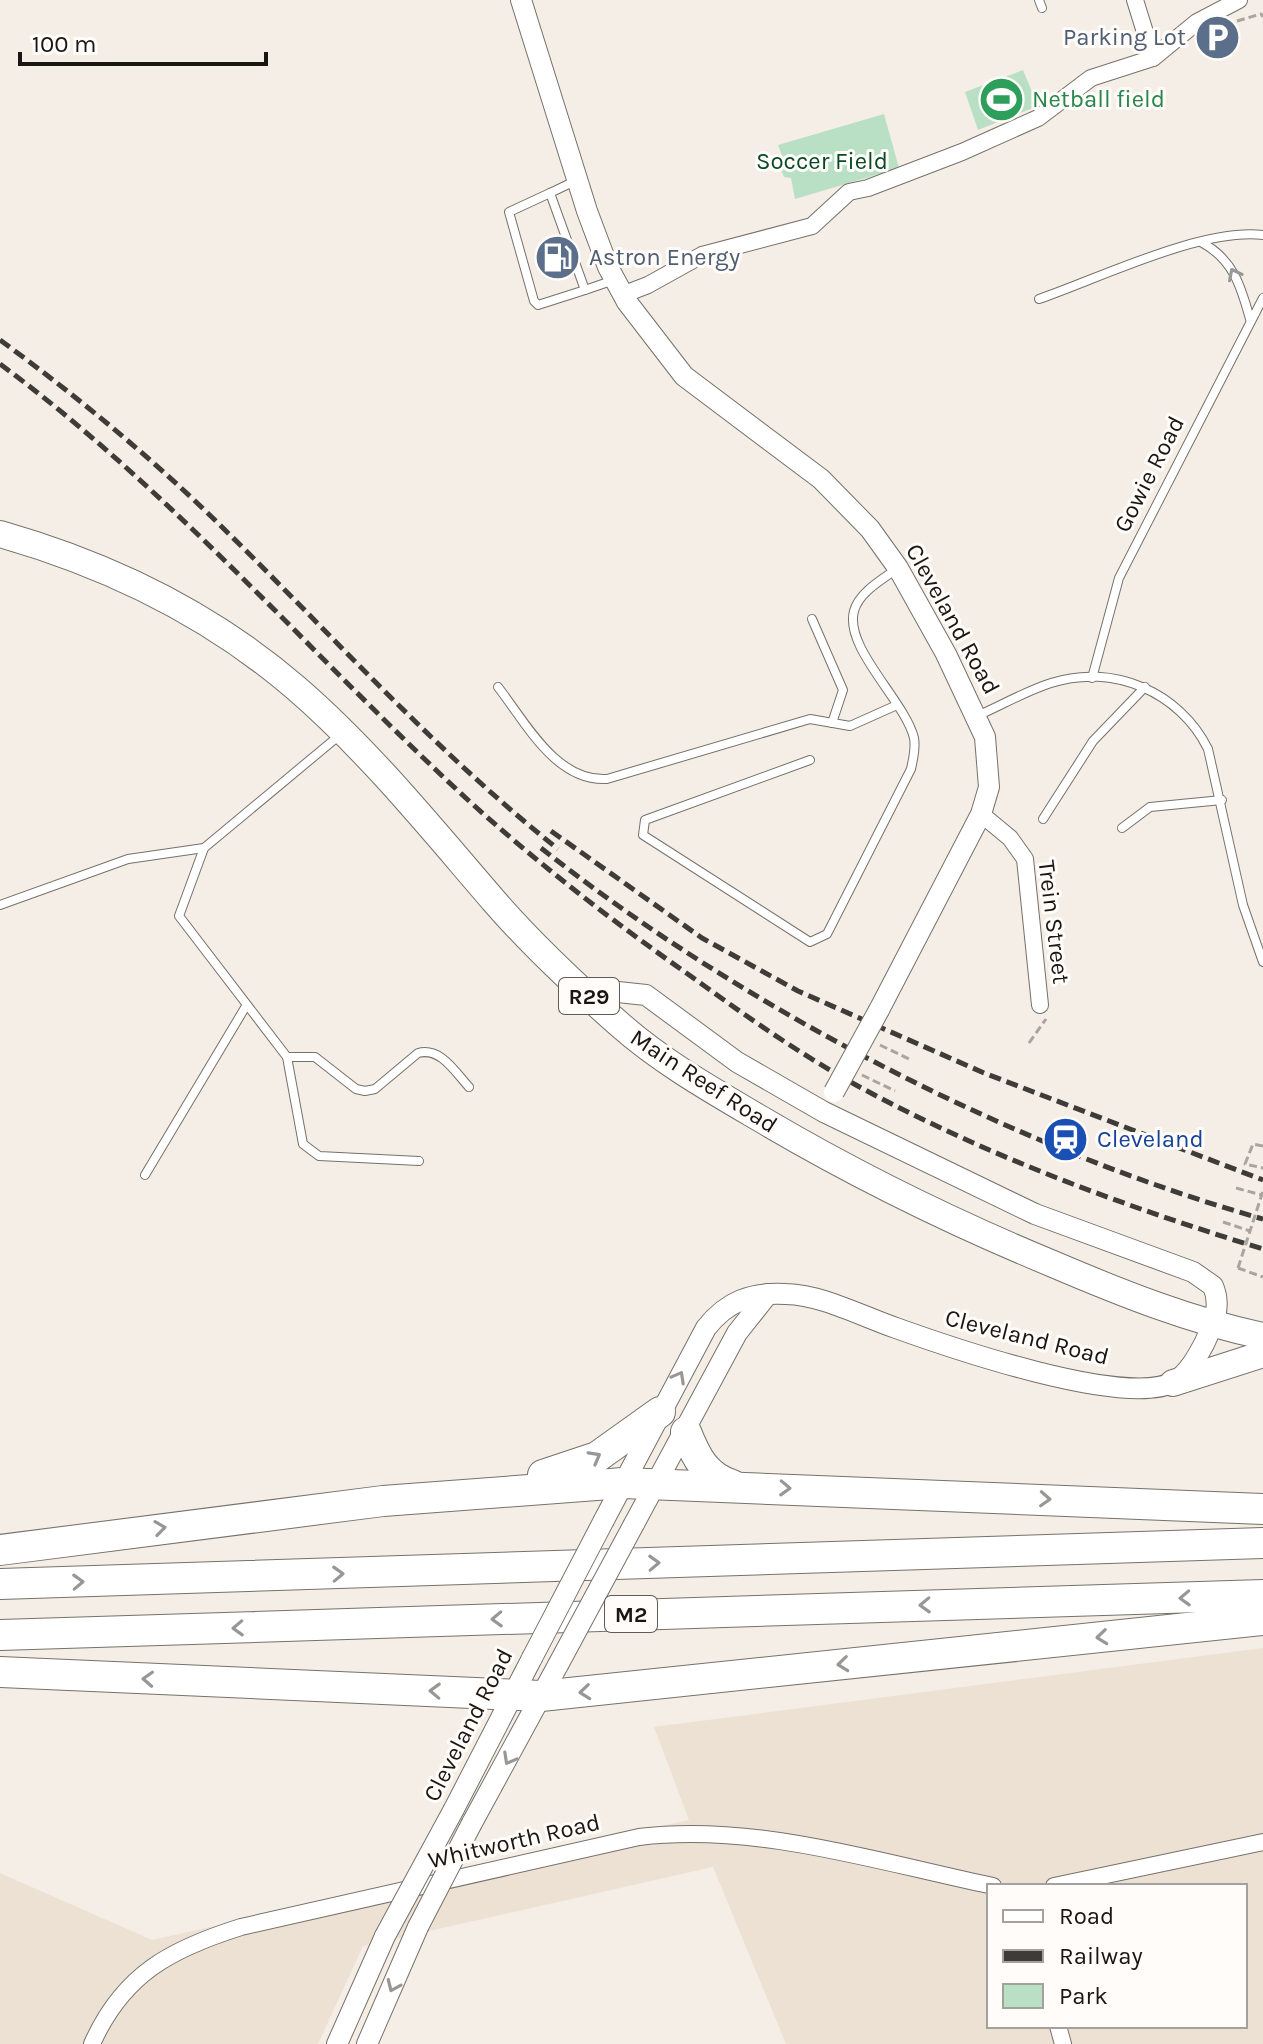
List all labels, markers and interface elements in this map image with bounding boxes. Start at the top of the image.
parking icon: Parking Lot [1193,13,1241,61]
scale bar [20,16,266,66]
place label: Parking Lot [1063,23,1186,51]
text: 100 m [32,30,97,58]
sports icon: Netball field [977,75,1025,123]
place label: Netball field [1032,85,1165,113]
park label: Soccer Field [756,147,888,175]
fuel station icon: Astron Energy [534,233,582,281]
place label: Astron Energy [589,243,740,271]
one-way arrow [1228,268,1243,282]
street label: Gowie Road [1108,411,1190,537]
street label: Cleveland Road [900,539,1006,699]
street label: Trein Street [1033,859,1075,985]
road number: R29 [559,978,619,1014]
street label: Main Reef Road [625,1023,783,1139]
station icon: Cleveland [1042,1115,1090,1163]
place label: Cleveland [1097,1125,1204,1153]
street label: Cleveland Road [942,1303,1112,1371]
one-way arrow [669,1371,685,1386]
one-way arrow [586,1451,601,1467]
one-way arrow [779,1480,792,1497]
one-way arrow [1039,1490,1052,1507]
one-way arrow [154,1519,167,1536]
one-way arrow [648,1555,661,1572]
one-way arrow [332,1566,345,1583]
one-way arrow [72,1574,85,1591]
one-way arrow [1178,1589,1191,1606]
road number: M2 [605,1596,657,1632]
one-way arrow [918,1597,931,1614]
one-way arrow [490,1610,503,1627]
one-way arrow [231,1620,244,1637]
one-way arrow [1095,1628,1108,1645]
street label: Cleveland Road [417,1644,519,1806]
one-way arrow [836,1656,849,1673]
one-way arrow [141,1670,154,1687]
one-way arrow [428,1683,441,1700]
one-way arrow [578,1683,591,1700]
one-way arrow [503,1750,519,1764]
street label: Whitworth Road [425,1808,603,1874]
legend [987,1884,1247,2028]
text: Road [1059,1902,1114,1930]
text: Railway [1059,1942,1143,1970]
one-way arrow [387,1978,403,1992]
text: Park [1059,1982,1108,2010]

